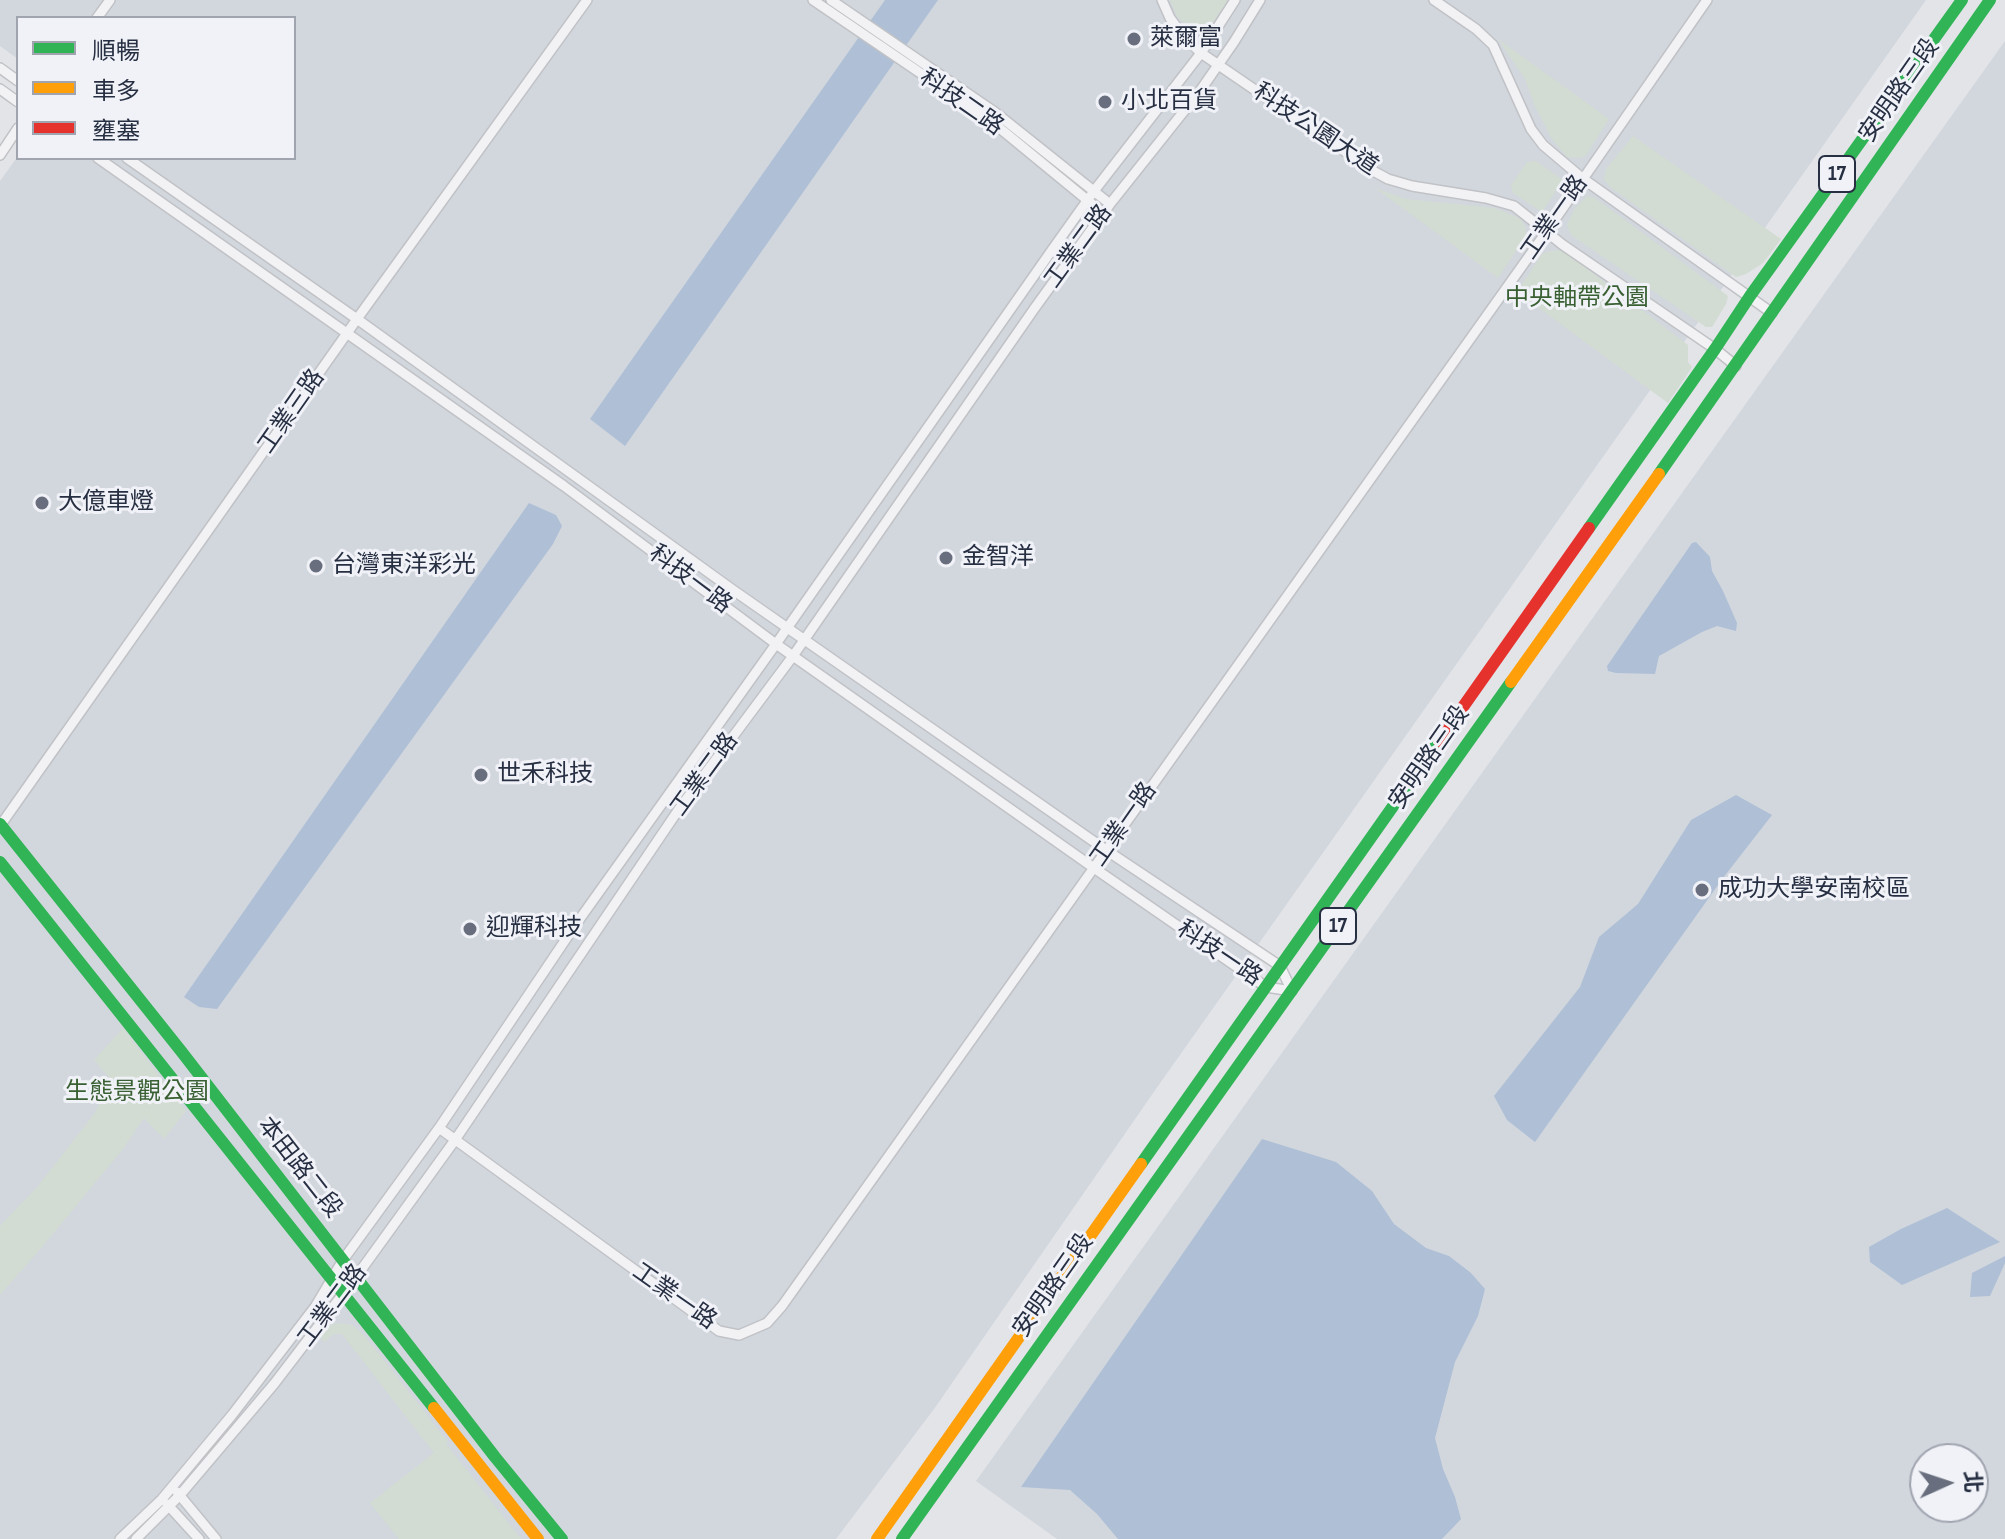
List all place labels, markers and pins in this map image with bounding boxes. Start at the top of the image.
place label: 萊爾富 [1150,25,1222,53]
marker: 萊爾富 [1125,30,1143,48]
place label: 小北百貨 [1121,88,1217,116]
marker: 小北百貨 [1096,93,1114,111]
place label: 大億車燈 [58,489,154,517]
marker: 大億車燈 [33,494,51,512]
place label: 金智洋 [962,544,1034,572]
marker: 金智洋 [937,549,955,567]
place label: 台灣東洋彩光 [332,552,476,580]
marker: 台灣東洋彩光 [307,557,325,575]
place label: 世禾科技 [497,761,593,789]
marker: 世禾科技 [472,766,490,784]
place label: 成功大學安南校區 [1718,876,1910,904]
marker: 成功大學安南校區 [1693,881,1711,899]
place label: 迎輝科技 [486,915,582,943]
marker: 迎輝科技 [461,920,479,938]

